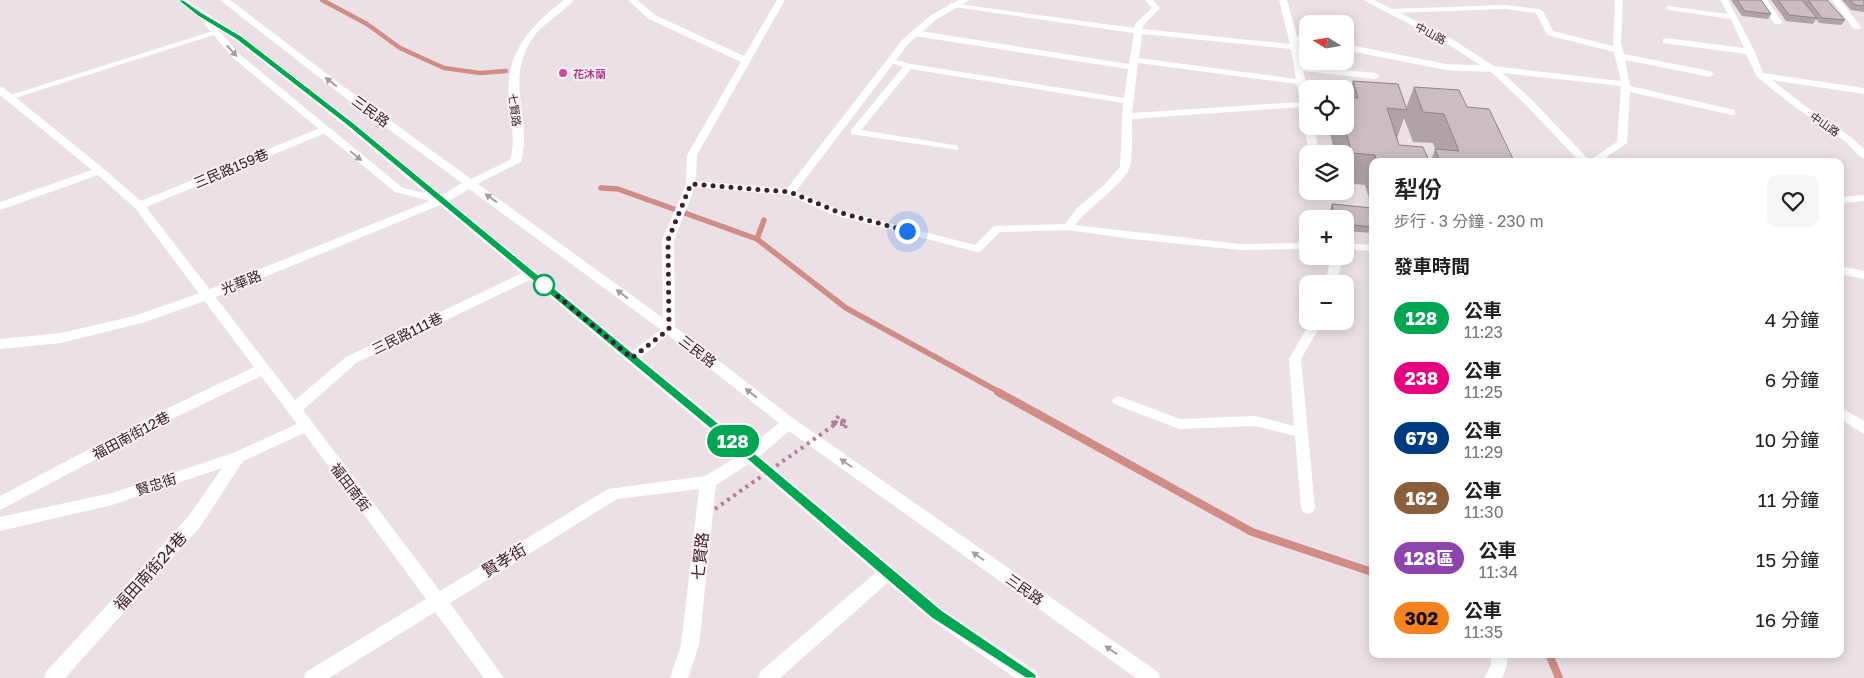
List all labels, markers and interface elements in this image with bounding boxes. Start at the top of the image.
north arrow [1299,15,1354,70]
map controls [1299,15,1354,330]
street label: 中山路 [1413,20,1449,46]
one-way arrow [226,45,238,57]
marker: 花沐蘭 [557,67,569,79]
place label: 花沐蘭 [573,67,606,80]
one-way arrow [325,76,338,87]
button: locate [1299,80,1354,135]
street label: 三民路 [349,92,393,130]
street label: 七賢路 [506,93,524,127]
street label: 中山路 [1808,109,1842,139]
street label: 三民路159巷 [191,145,271,191]
button: layers [1299,145,1354,200]
one-way arrow [349,151,363,161]
text: 犁份 [1394,174,1442,203]
button: heart [1767,175,1819,227]
one-way arrow [484,193,498,203]
button: + [1299,210,1354,265]
text: 步行 · 3 分鐘 · 230 m [1394,211,1544,231]
your location [895,219,920,244]
text: 發車時間 [1394,254,1470,277]
street label: 光華路 [218,266,264,298]
unlabelled marker [533,274,555,296]
button: − [1299,275,1354,330]
one-way arrow [615,289,629,299]
text: 公車 [1464,298,1502,321]
text: 128 [1406,307,1437,329]
text: 4 分鐘 [1765,308,1819,331]
street label: 三民路111巷 [369,309,445,357]
text: 11:23 [1464,322,1503,342]
street label: 三民路 [676,331,720,371]
text: 公車 [1464,358,1502,381]
text: 238 [1405,367,1438,389]
text: 6 分鐘 [1765,368,1819,391]
text: 11:25 [1464,382,1503,402]
one-way arrow [745,387,758,398]
street label: 福田南街12巷 [90,408,172,462]
text: 公車 [1464,418,1502,441]
line badge: 128 [704,425,762,457]
text: 679 [1405,427,1438,449]
text: 10 分鐘 [1755,428,1819,451]
text: 128 [717,430,749,452]
text: 11:29 [1464,442,1503,462]
one-way arrow [839,458,852,468]
street label: 福田南街 [327,460,375,514]
street label: 賢忠街 [133,469,179,499]
text: 公車 [1464,478,1502,501]
text: 162 [1406,487,1437,509]
text: 11 分鐘 [1758,488,1819,511]
text: 11:30 [1464,502,1504,522]
street label: 福田南街24巷 [109,528,191,614]
street label: 七賢路 [688,531,712,581]
text: 公車 [1479,538,1517,561]
street label: 賢孝街 [478,539,530,581]
text: 128區 [1404,547,1454,569]
text: 15 分鐘 [1756,548,1819,571]
one-way arrow [971,551,985,561]
text: 11:34 [1479,562,1518,582]
street label: 三民路 [1003,570,1047,608]
text: 公車 [1464,598,1502,621]
text: 302 [1405,607,1438,629]
text: 16 分鐘 [1756,608,1819,631]
text: 11:35 [1464,622,1503,642]
one-way arrow [1104,645,1118,655]

